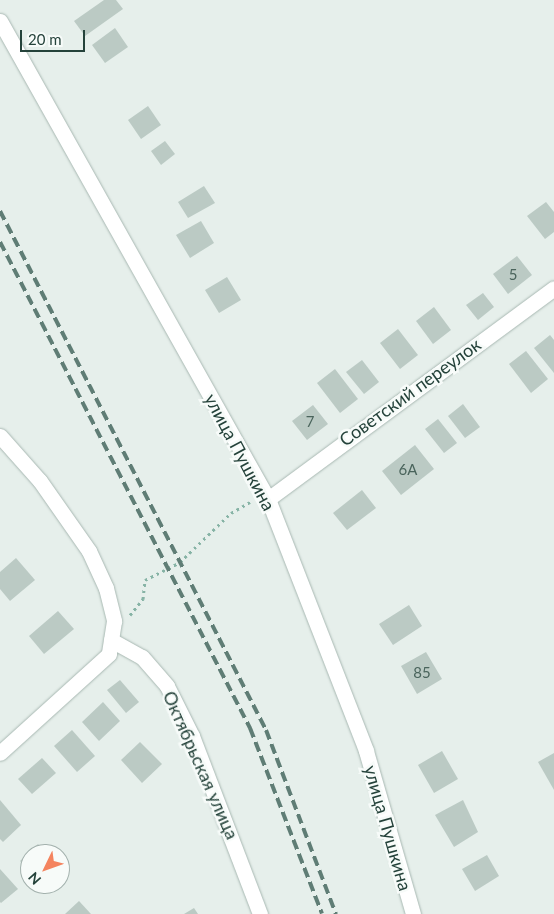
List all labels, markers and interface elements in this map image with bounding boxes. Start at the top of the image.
scale bar [22,20,88,52]
text: 20 m [28,30,62,48]
house number: 5 [509,266,517,284]
street label: Советский переулок [335,333,485,451]
street label: улица Пушкина [200,390,280,514]
house number: 7 [306,413,314,431]
house number: 6А [399,461,417,479]
house number: 85 [413,664,431,682]
street label: Октябрьская улица [159,688,243,842]
street label: улица Пушкина [360,763,416,893]
north arrow [20,844,70,894]
text: N [24,869,44,888]

